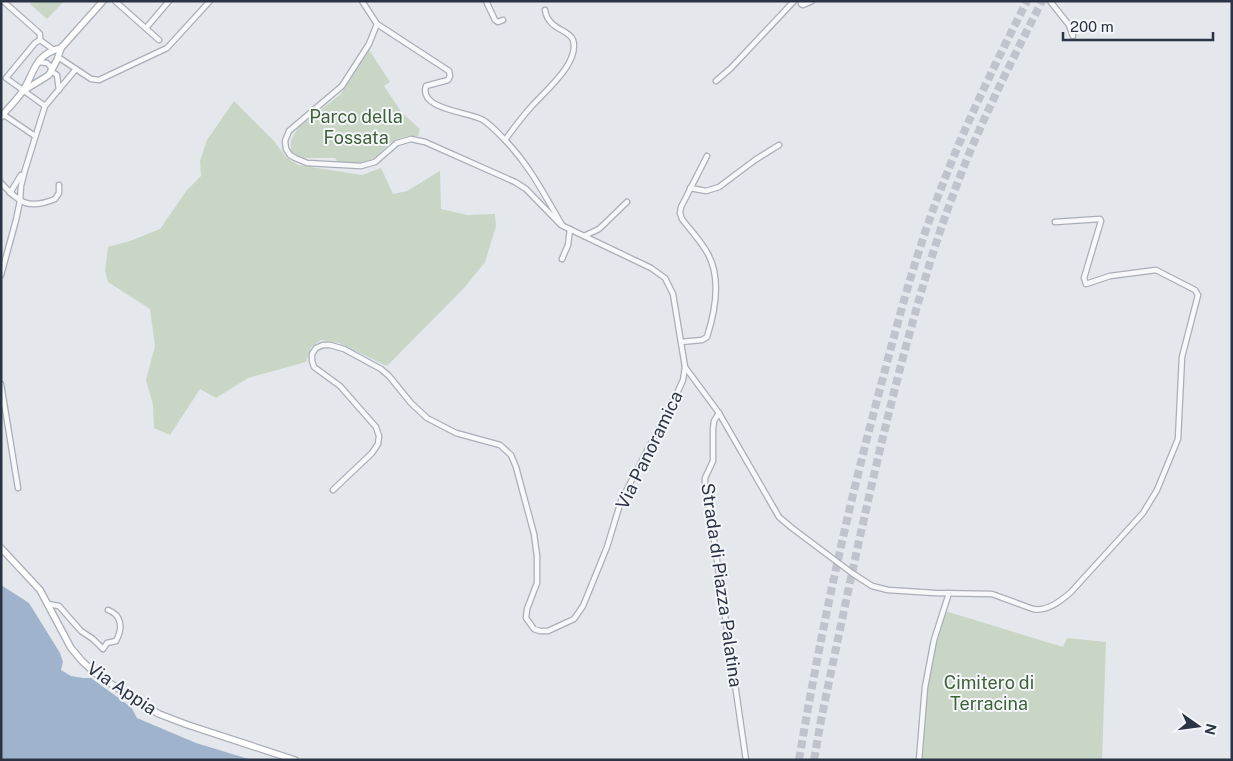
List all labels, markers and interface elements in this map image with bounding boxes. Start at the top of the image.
scale bar [1063,10,1213,42]
text: 200 m [1070,18,1114,35]
park label: Parco della Fossata [309,106,403,148]
street label: Via Panoramica [611,387,687,513]
street label: Strada di Piazza Palatina [697,482,747,688]
street label: Via Appia [83,657,161,719]
park label: Cimitero di Terracina [944,672,1034,714]
north arrow [1173,701,1223,751]
text: N [1202,722,1220,736]

